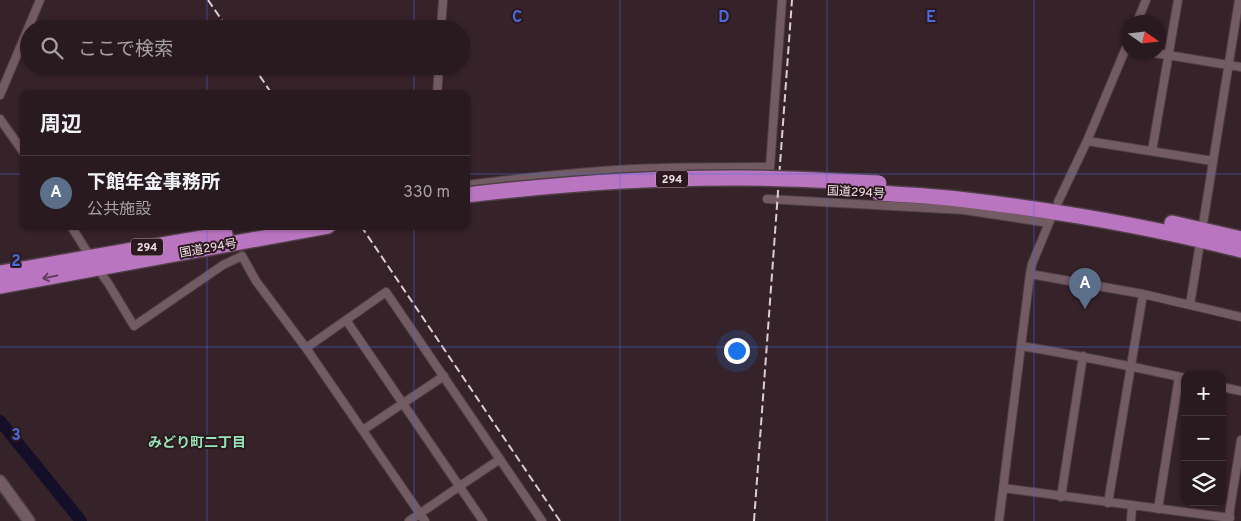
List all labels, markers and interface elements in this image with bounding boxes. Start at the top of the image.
text: C [512,8,522,28]
text: D [718,8,730,28]
text: E [926,8,936,28]
north arrow [1121,15,1166,60]
search box [20,20,470,75]
icon: search [38,34,66,62]
text: ここで検索 [78,38,173,62]
text: 周辺 [40,112,82,139]
road number: 294 [656,170,688,188]
text: 下館年金事務所 [87,171,220,195]
text: A [50,183,62,203]
text: 330 m [403,183,450,203]
street label: 国道294号 [827,183,885,203]
text: 公共施設 [87,200,151,220]
street label: 国道294号 [178,236,238,262]
road number: 294 [131,238,163,256]
text: 2 [11,252,21,272]
pin: A [1069,268,1101,309]
one-way arrow [42,273,58,282]
your location [724,338,750,364]
map controls [1181,371,1226,506]
button: + [1181,371,1226,416]
button: − [1181,416,1226,461]
text: 3 [11,426,21,446]
district label: みどり町二丁目 [148,435,246,452]
button: layers [1181,461,1226,506]

